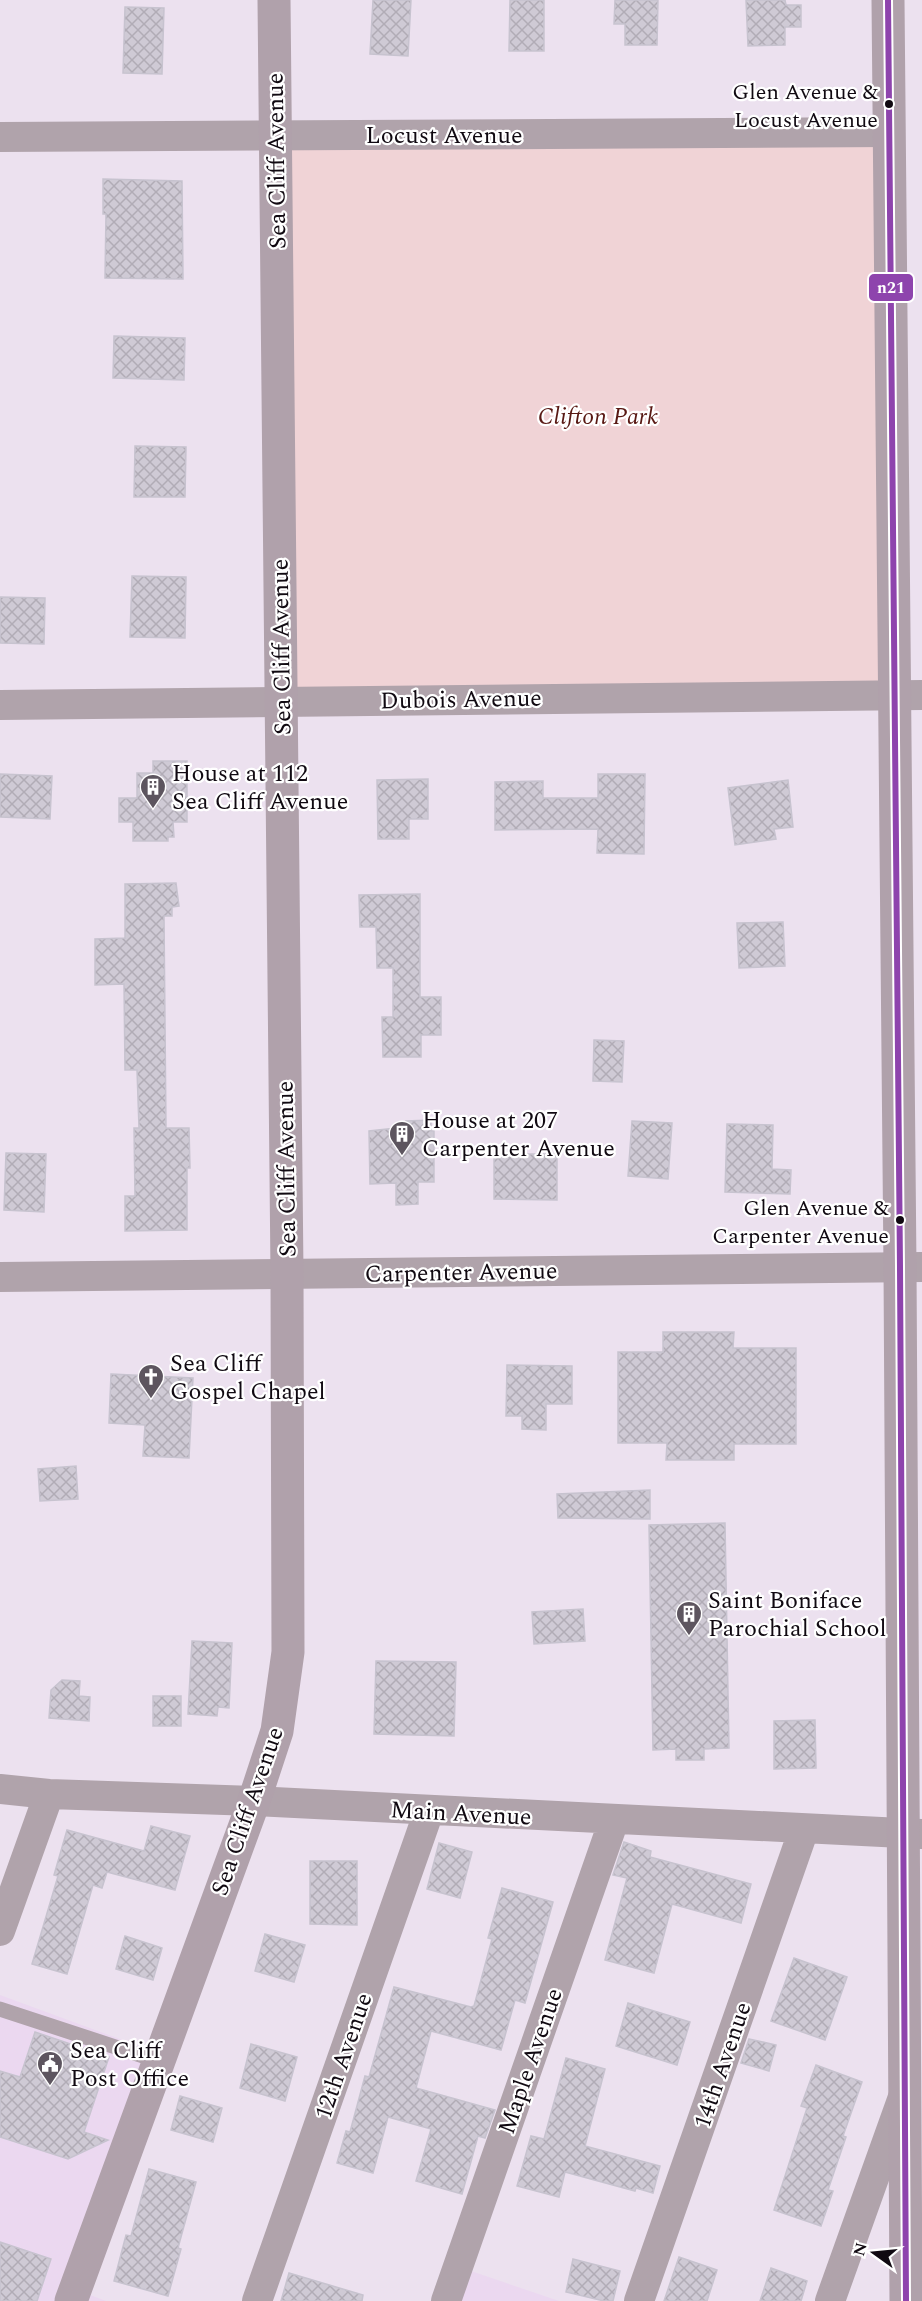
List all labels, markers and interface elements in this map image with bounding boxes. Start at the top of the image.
street label: Sea Cliff Avenue [257,73,297,249]
place label: Glen Avenue & Locust Avenue [732,76,879,137]
marker: Glen Avenue & Locust Avenue [883,98,895,110]
street label: Locust Avenue [365,118,523,154]
line badge: n21 [868,273,914,302]
text: n21 [877,276,905,300]
park label: Clifton Park [538,399,658,435]
street label: Sea Cliff Avenue [262,559,302,735]
street label: Dubois Avenue [380,681,542,719]
place label: House at 112 Sea Cliff Avenue [172,756,348,820]
building icon: House at 112 Sea Cliff Avenue [138,772,168,810]
street label: Sea Cliff Avenue [267,1081,307,1257]
place label: House at 207 Carpenter Avenue [422,1103,615,1167]
building icon: House at 207 Carpenter Avenue [387,1119,417,1157]
place label: Glen Avenue & Carpenter Avenue [712,1192,890,1253]
marker: Glen Avenue & Carpenter Avenue [894,1214,906,1226]
street label: Carpenter Avenue [364,1253,558,1293]
place label: Sea Cliff Gospel Chapel [170,1346,326,1410]
church icon: Sea Cliff Gospel Chapel [136,1362,166,1400]
place label: Saint Boniface Parochial School [708,1583,887,1647]
building icon: Saint Boniface Parochial School [674,1599,704,1637]
street label: Sea Cliff Avenue [202,1722,294,1901]
street label: Main Avenue [389,1792,533,1836]
street label: Maple Avenue [489,1983,573,2139]
street label: 12th Avenue [305,1988,382,2124]
street label: 14th Avenue [684,1997,761,2133]
place label: Sea Cliff Post Office [70,2033,189,2097]
public building icon: Sea Cliff Post Office [35,2049,65,2087]
north arrow [844,2223,904,2283]
text: N [847,2240,874,2259]

